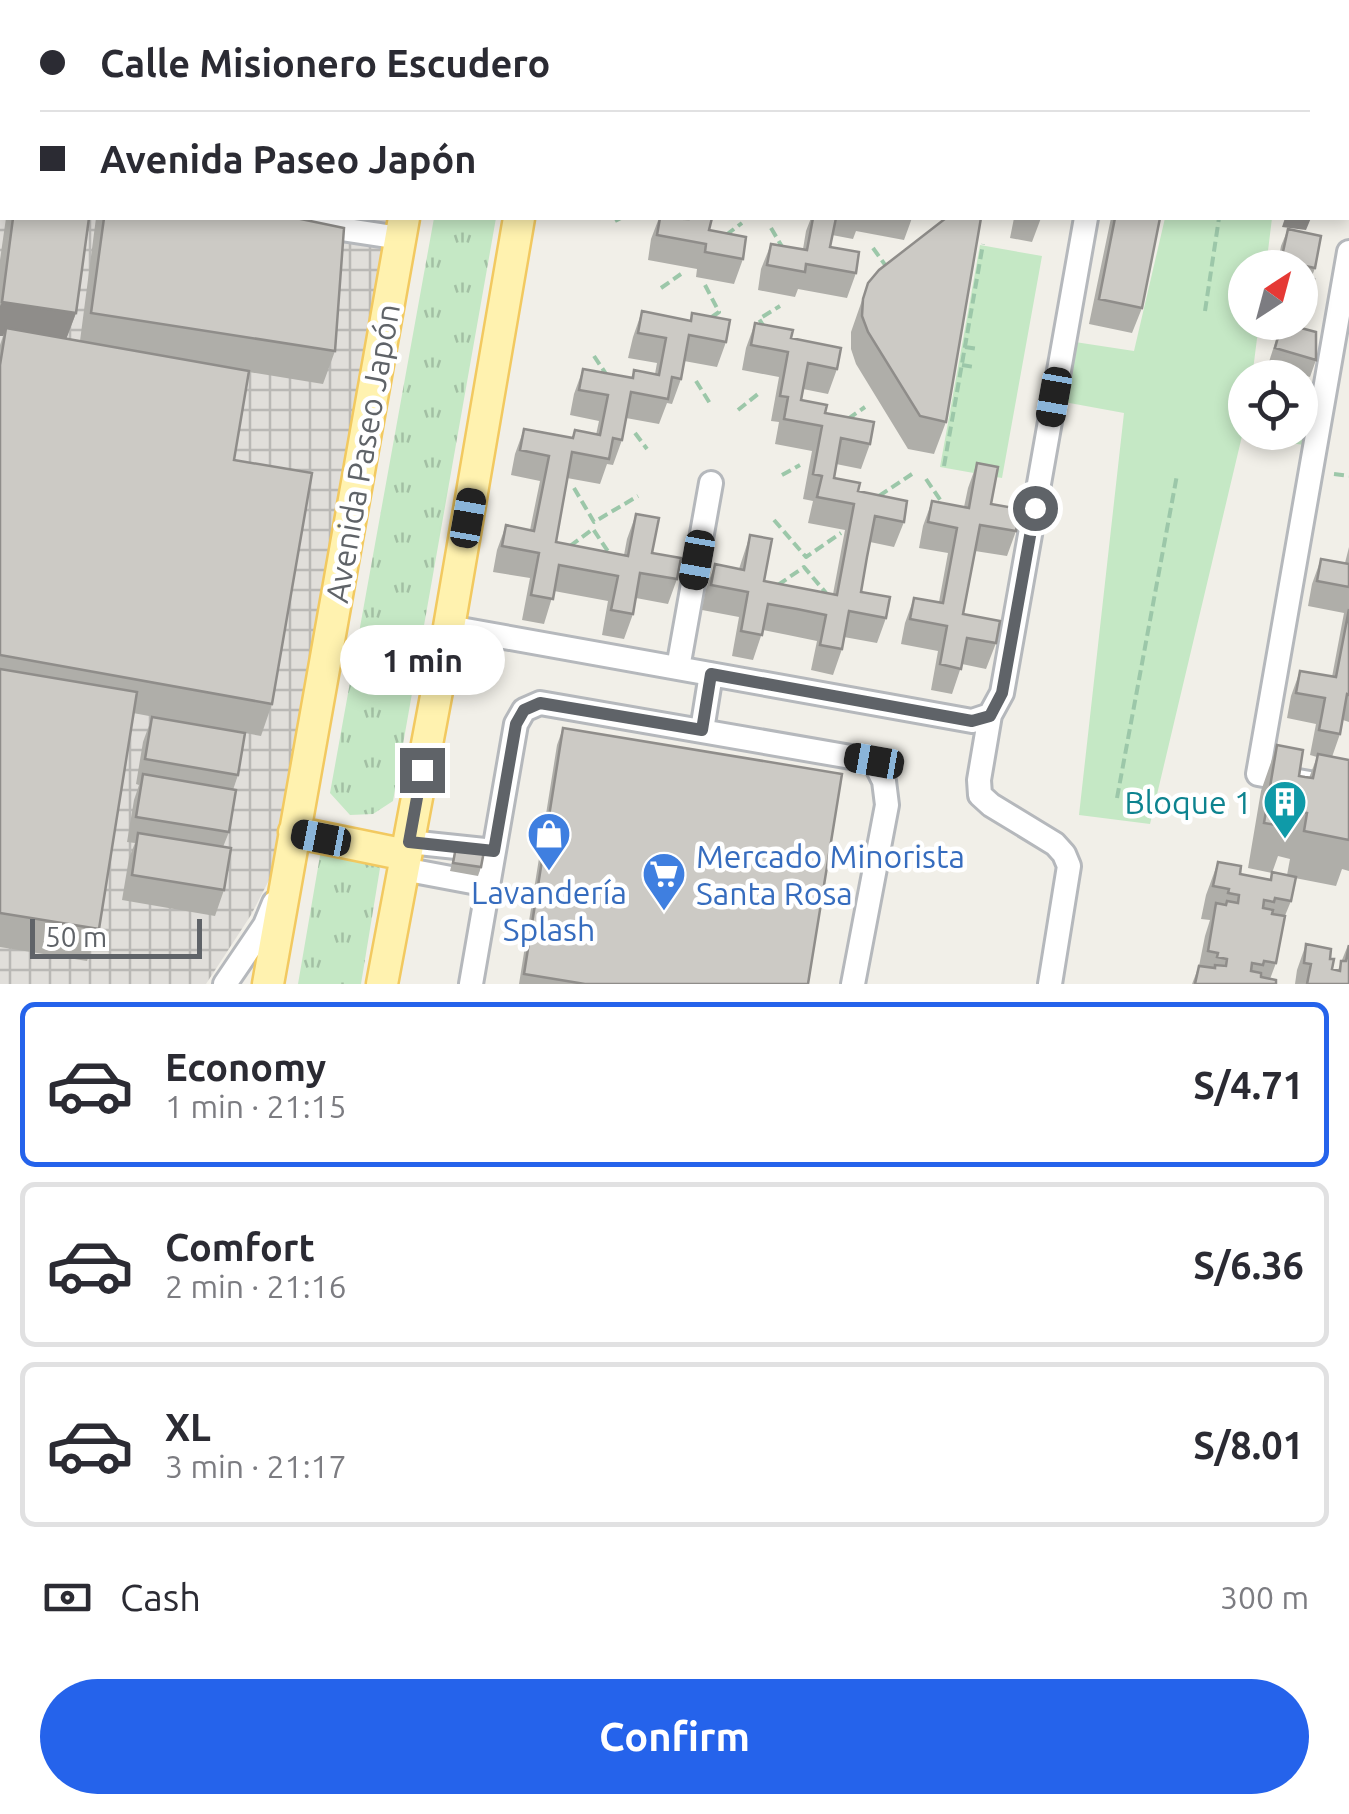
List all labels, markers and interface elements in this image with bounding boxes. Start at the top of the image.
text: Calle Misionero Escudero [100,42,551,84]
text: Avenida Paseo Japón [100,138,477,180]
north arrow [1228,250,1318,340]
map controls [1228,250,1318,450]
street label: Avenida Paseo Japón [318,301,406,605]
button: locate [1228,360,1318,450]
car [1034,365,1074,429]
car [448,486,488,550]
route start [1013,486,1058,531]
car [677,528,717,592]
callout: 1 min [340,625,504,695]
text: 1 min [382,642,463,678]
car [842,741,906,781]
route end [400,748,445,793]
building icon: Bloque 1 [1262,779,1308,840]
place label: Bloque 1 [1125,784,1252,820]
shop icon: Lavandería Splash [526,811,572,872]
car [289,818,353,858]
place label: Mercado Minorista Santa Rosa [696,838,965,911]
supermarket icon: Mercado Minorista Santa Rosa [641,851,687,912]
place label: Lavandería Splash [471,874,627,947]
scale bar [30,914,202,958]
text: 50 m [45,921,107,952]
icon: car [45,1040,135,1130]
text: Economy [165,1046,326,1088]
text: S/4.71 [1193,1064,1304,1106]
text: 1 min · 21:15 [165,1088,347,1124]
icon: car [45,1220,135,1310]
text: Comfort [165,1226,315,1268]
text: S/6.36 [1193,1244,1304,1286]
text: 2 min · 21:16 [165,1268,347,1304]
icon: car [45,1400,135,1490]
text: XL [165,1406,211,1448]
text: S/8.01 [1193,1424,1304,1466]
text: 3 min · 21:17 [165,1448,347,1484]
icon: cash [40,1570,95,1625]
text: Cash [120,1576,201,1618]
text: 300 m [1220,1579,1309,1615]
button: Confirm [40,1679,1309,1794]

